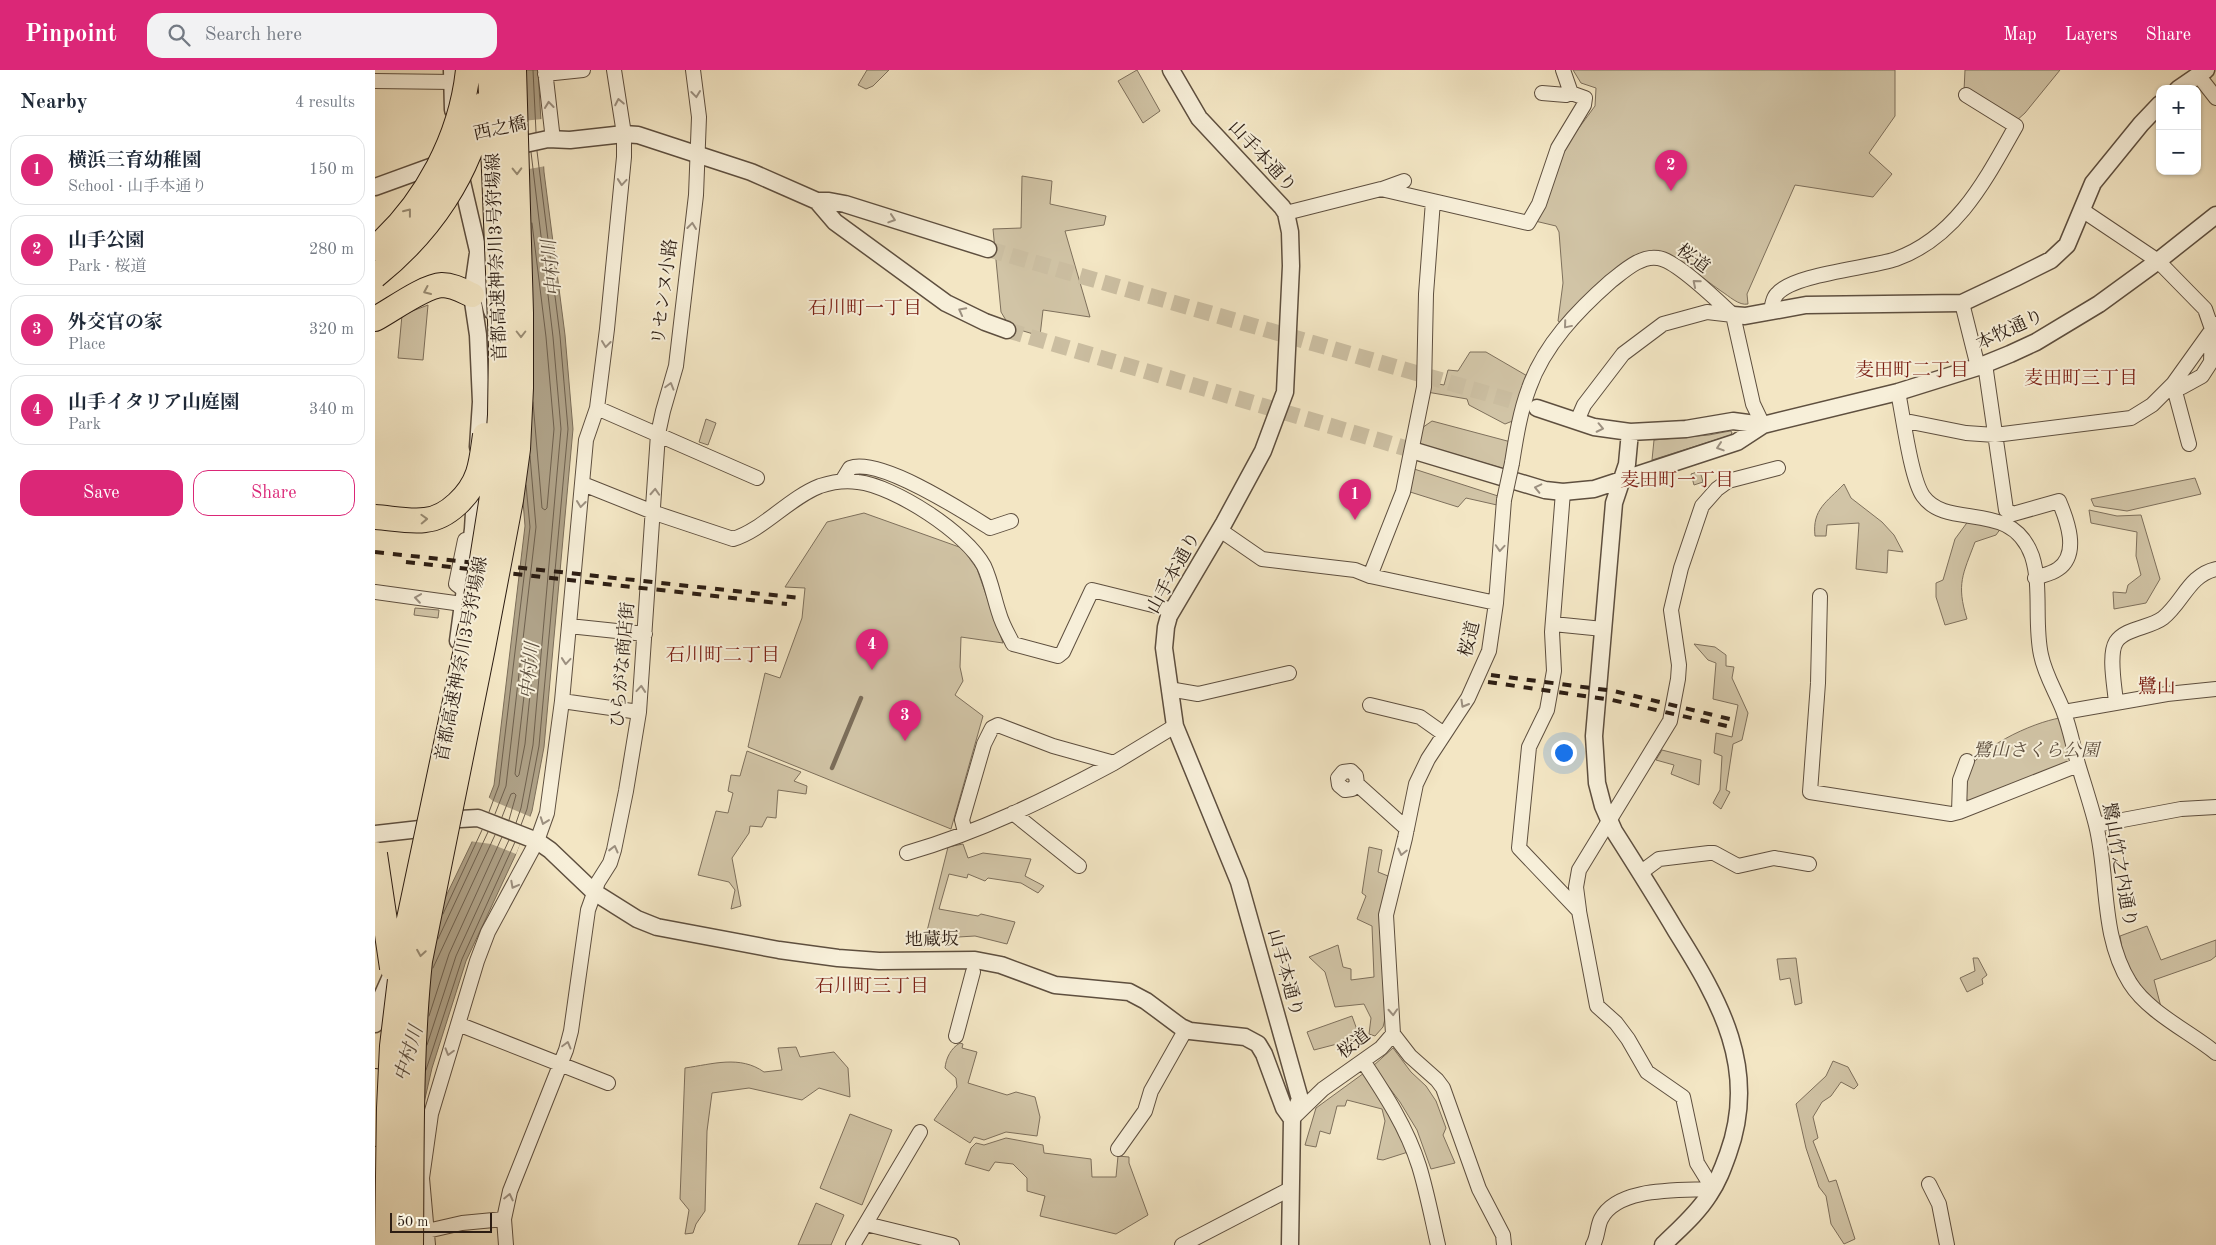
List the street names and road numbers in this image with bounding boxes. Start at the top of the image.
street label: 西之橋 [471,113,528,143]
street label: 山手本通り [1225,117,1301,196]
street label: 首都高速神奈川3号狩場線 [482,153,510,362]
street label: リセンヌ小路 [648,238,680,346]
street label: 桜道 [1673,240,1714,277]
street label: 本牧通り [1973,305,2046,353]
street label: 山手本通り [1143,528,1204,617]
street label: 首都高速神奈川3号狩場線 [431,555,491,763]
street label: ひらがな商店街 [607,601,637,729]
street label: 桜道 [1455,619,1483,659]
street label: 鷺山竹之内通り [2099,801,2141,929]
street label: 山手本通り [1265,927,1307,1019]
street label: 地蔵坂 [905,929,959,949]
street label: 桜道 [1333,1024,1374,1062]

